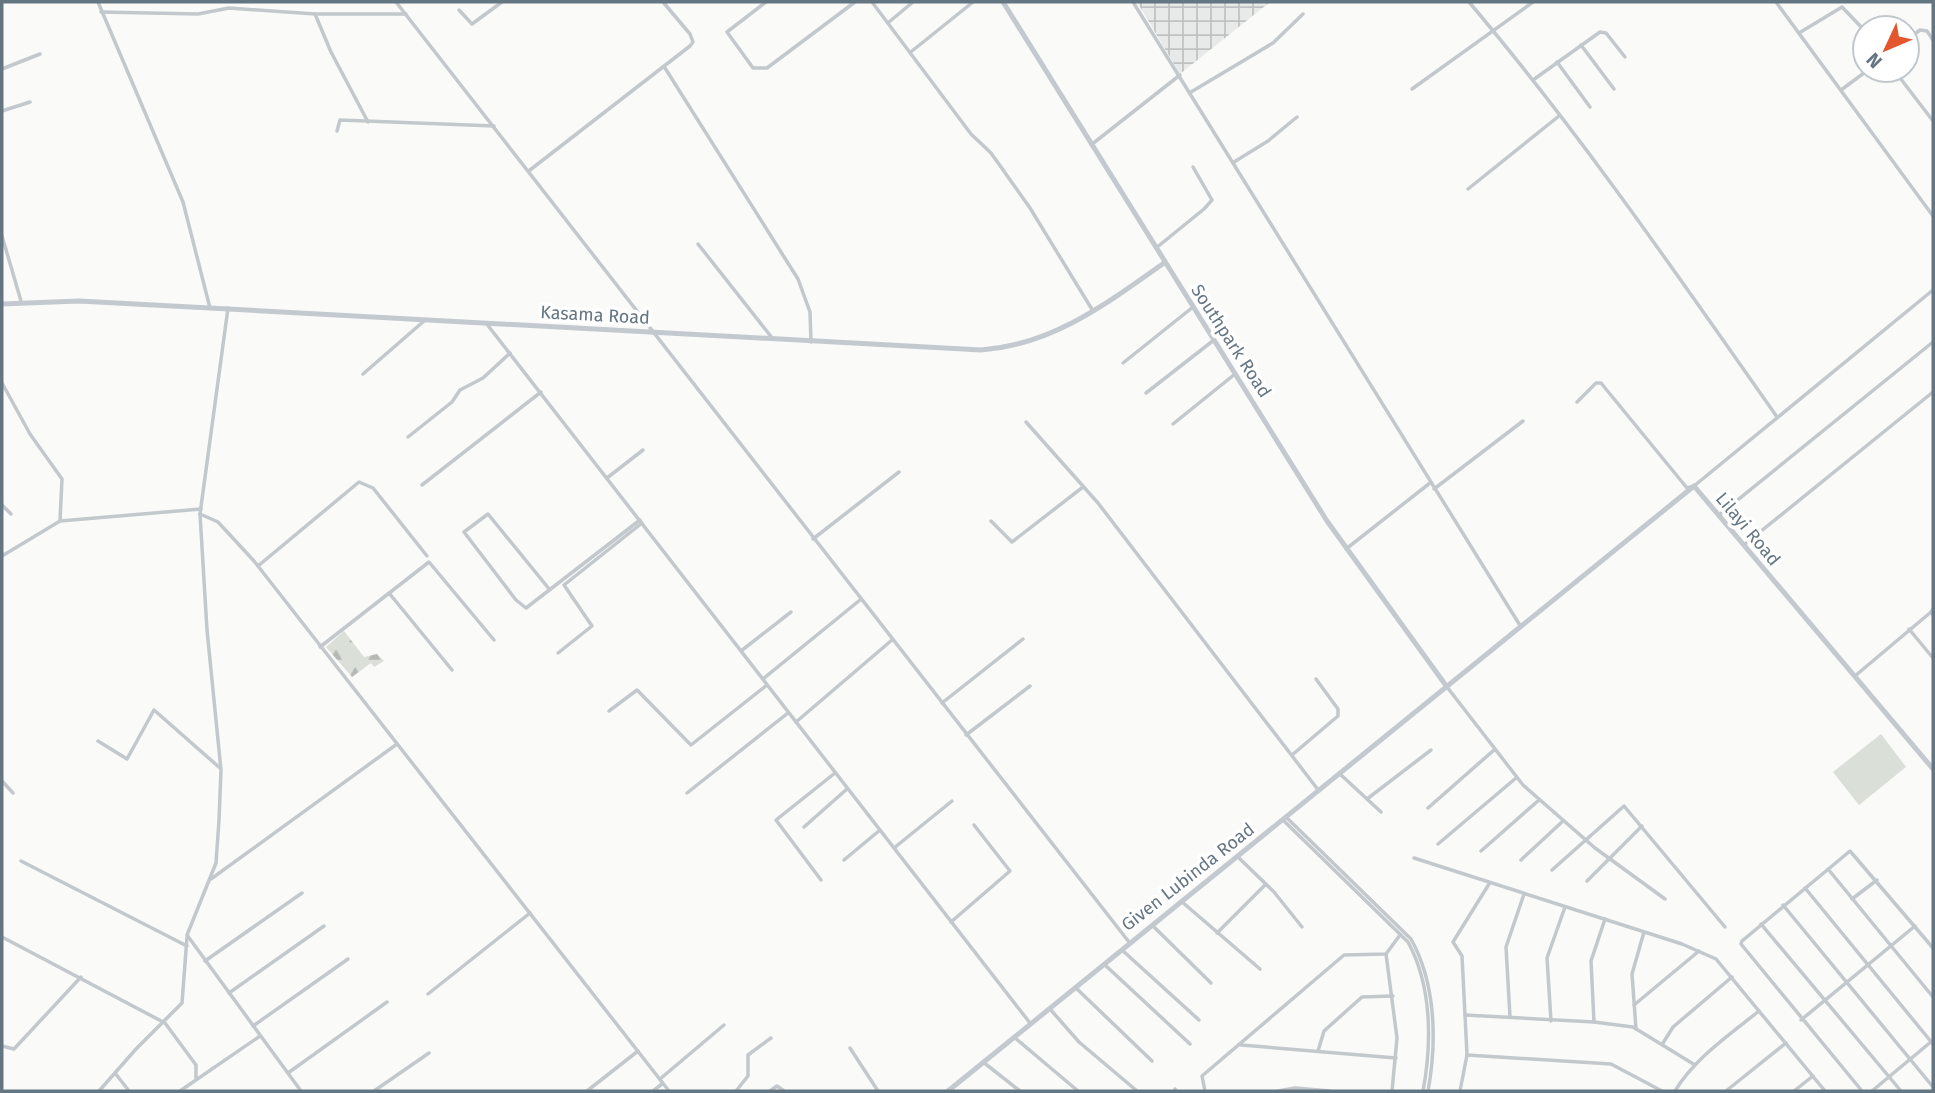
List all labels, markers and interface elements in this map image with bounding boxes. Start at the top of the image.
north arrow [1851,14,1921,84]
text: N [1861,48,1887,73]
street label: Southpark Road [1186,280,1276,402]
street label: Kasama Road [540,301,650,329]
street label: Lilayi Road [1711,488,1785,570]
street label: Given Lubinda Road [1117,818,1259,936]

